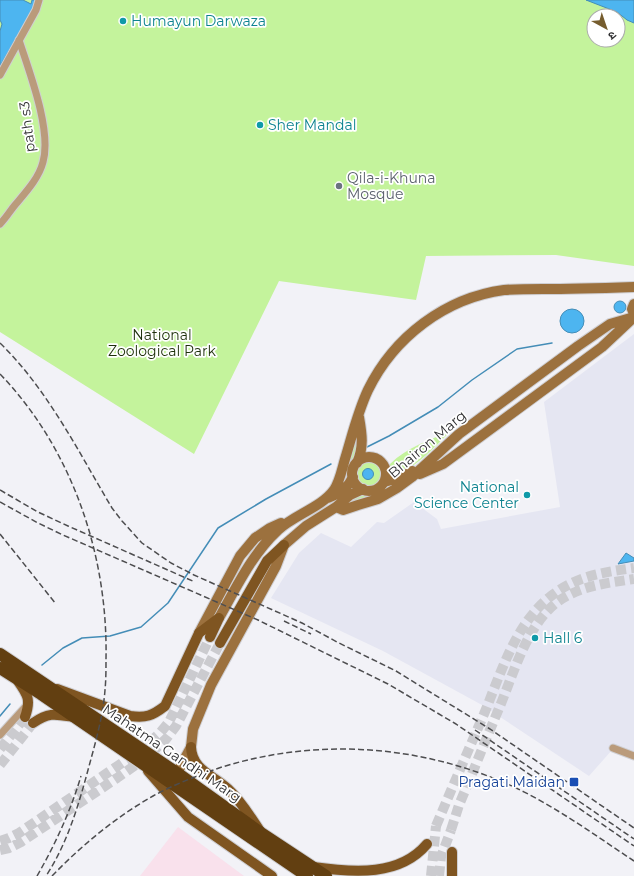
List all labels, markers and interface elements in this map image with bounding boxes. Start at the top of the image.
north arrow [586,8,626,48]
place label: Humayun Darwaza [131,12,266,30]
marker: Humayun Darwaza [118,16,128,26]
text: उ [605,28,619,43]
street label: path s3 [15,100,39,153]
place label: Sher Mandal [268,116,356,134]
marker: Sher Mandal [255,120,265,130]
place label: Qila-i-Khuna Mosque [347,169,436,203]
marker: Qila-i-Khuna Mosque [334,181,344,191]
park label: National Zoological Park [108,326,217,360]
street label: Bhairon Marg [384,406,470,482]
place label: National Science Center [414,478,519,512]
marker: National Science Center [522,490,532,500]
place label: Hall 6 [543,629,583,647]
marker: Hall 6 [530,633,540,643]
street label: Mahatma Gandhi Marg [99,700,245,806]
place label: Pragati Maidan [458,773,565,791]
marker: Pragati Maidan [568,776,580,788]

